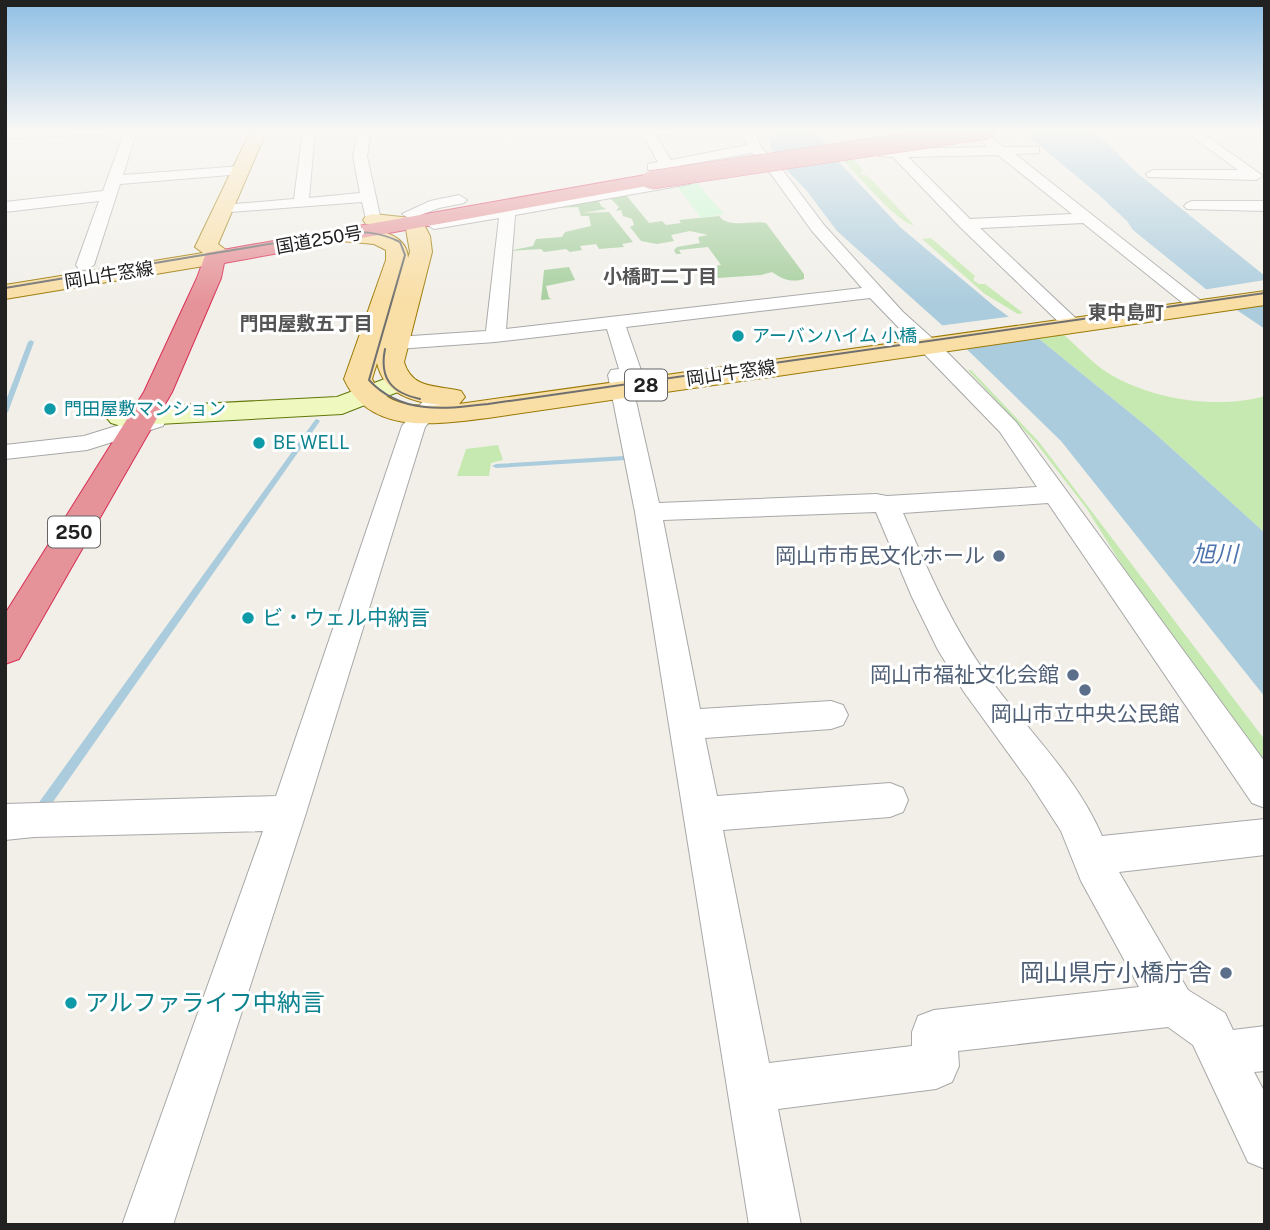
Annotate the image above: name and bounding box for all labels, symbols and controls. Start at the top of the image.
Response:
street label: 国道250号 [274,222,364,257]
street label: 岡山牛窓線 [63,257,155,292]
district label: 小橋町二丁目 [603,265,717,287]
district label: 東中島町 [1088,301,1164,323]
district label: 門田屋敷五丁目 [239,312,373,334]
place label: アーバンハイム 小橋 [752,325,917,346]
marker: アーバンハイム 小橋 [730,328,746,344]
street label: 岡山牛窓線 [685,356,777,389]
road number: 28 [625,370,667,400]
place label: 門田屋敷マンション [64,398,226,419]
marker: 門田屋敷マンション [42,401,58,417]
place label: BE WELL [273,432,350,453]
marker: BE WELL [251,435,267,451]
road number: 250 [48,516,100,548]
water label: 旭川 [1192,540,1241,567]
place label: 岡山市市民文化ホール [775,543,985,568]
marker: 岡山市市民文化ホール [991,548,1007,564]
place label: ビ・ウェル中納言 [262,605,430,630]
marker: ビ・ウェル中納言 [240,610,256,626]
place label: 岡山市福祉文化会館 [870,662,1059,687]
marker: 岡山市福祉文化会館 [1065,667,1081,683]
marker: 岡山市立中央公民館 [1077,682,1093,698]
place label: 岡山市立中央公民館 [991,701,1180,726]
place label: 岡山県庁小橋庁舎 [1020,958,1212,986]
marker: 岡山県庁小橋庁舎 [1218,965,1234,981]
place label: アルファライフ中納言 [85,988,325,1016]
marker: アルファライフ中納言 [63,995,79,1011]

